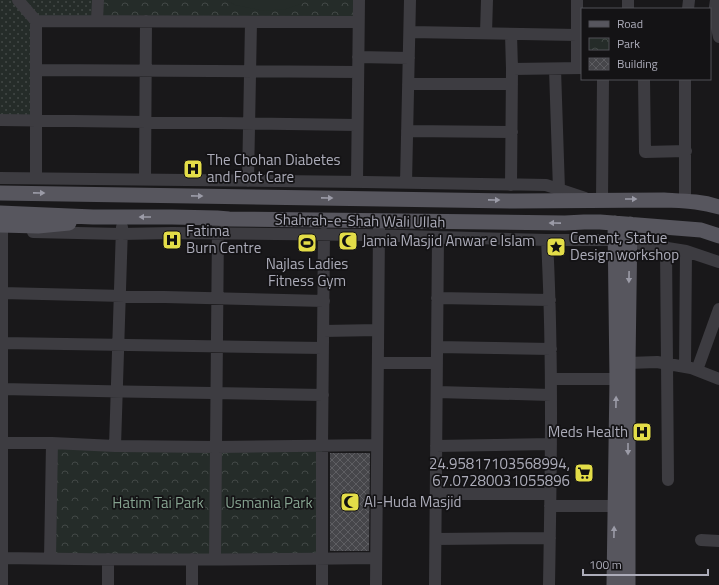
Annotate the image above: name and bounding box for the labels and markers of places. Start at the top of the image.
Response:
place label: The Chohan Diabetes and Foot Care [207,148,341,188]
hospital icon: The Chohan Diabetes and Foot Care [182,158,204,180]
place label: Fatima Burn Centre [186,219,261,259]
place label: Cement, Statue Design workshop [570,226,679,266]
hospital icon: Fatima Burn Centre [161,229,183,251]
place label: Jamia Masjid Anwar e Islam [362,229,535,252]
mosque icon: Jamia Masjid Anwar e Islam [337,230,359,252]
sports icon: Najlas Ladies Fitness Gym [296,232,318,254]
place icon: Cement, Statue Design workshop [545,236,567,258]
place label: Najlas Ladies Fitness Gym [266,252,348,292]
place label: Meds Health [548,420,628,443]
hospital icon: Meds Health [631,421,653,443]
place label: 24.95817103568994, 67.07280031055896 [429,452,570,492]
supermarket icon: 24.95817103568994, 67.07280031055896 [573,462,595,484]
place label: Al-Huda Masjid [364,490,461,513]
mosque icon: Al-Huda Masjid [339,491,361,513]

